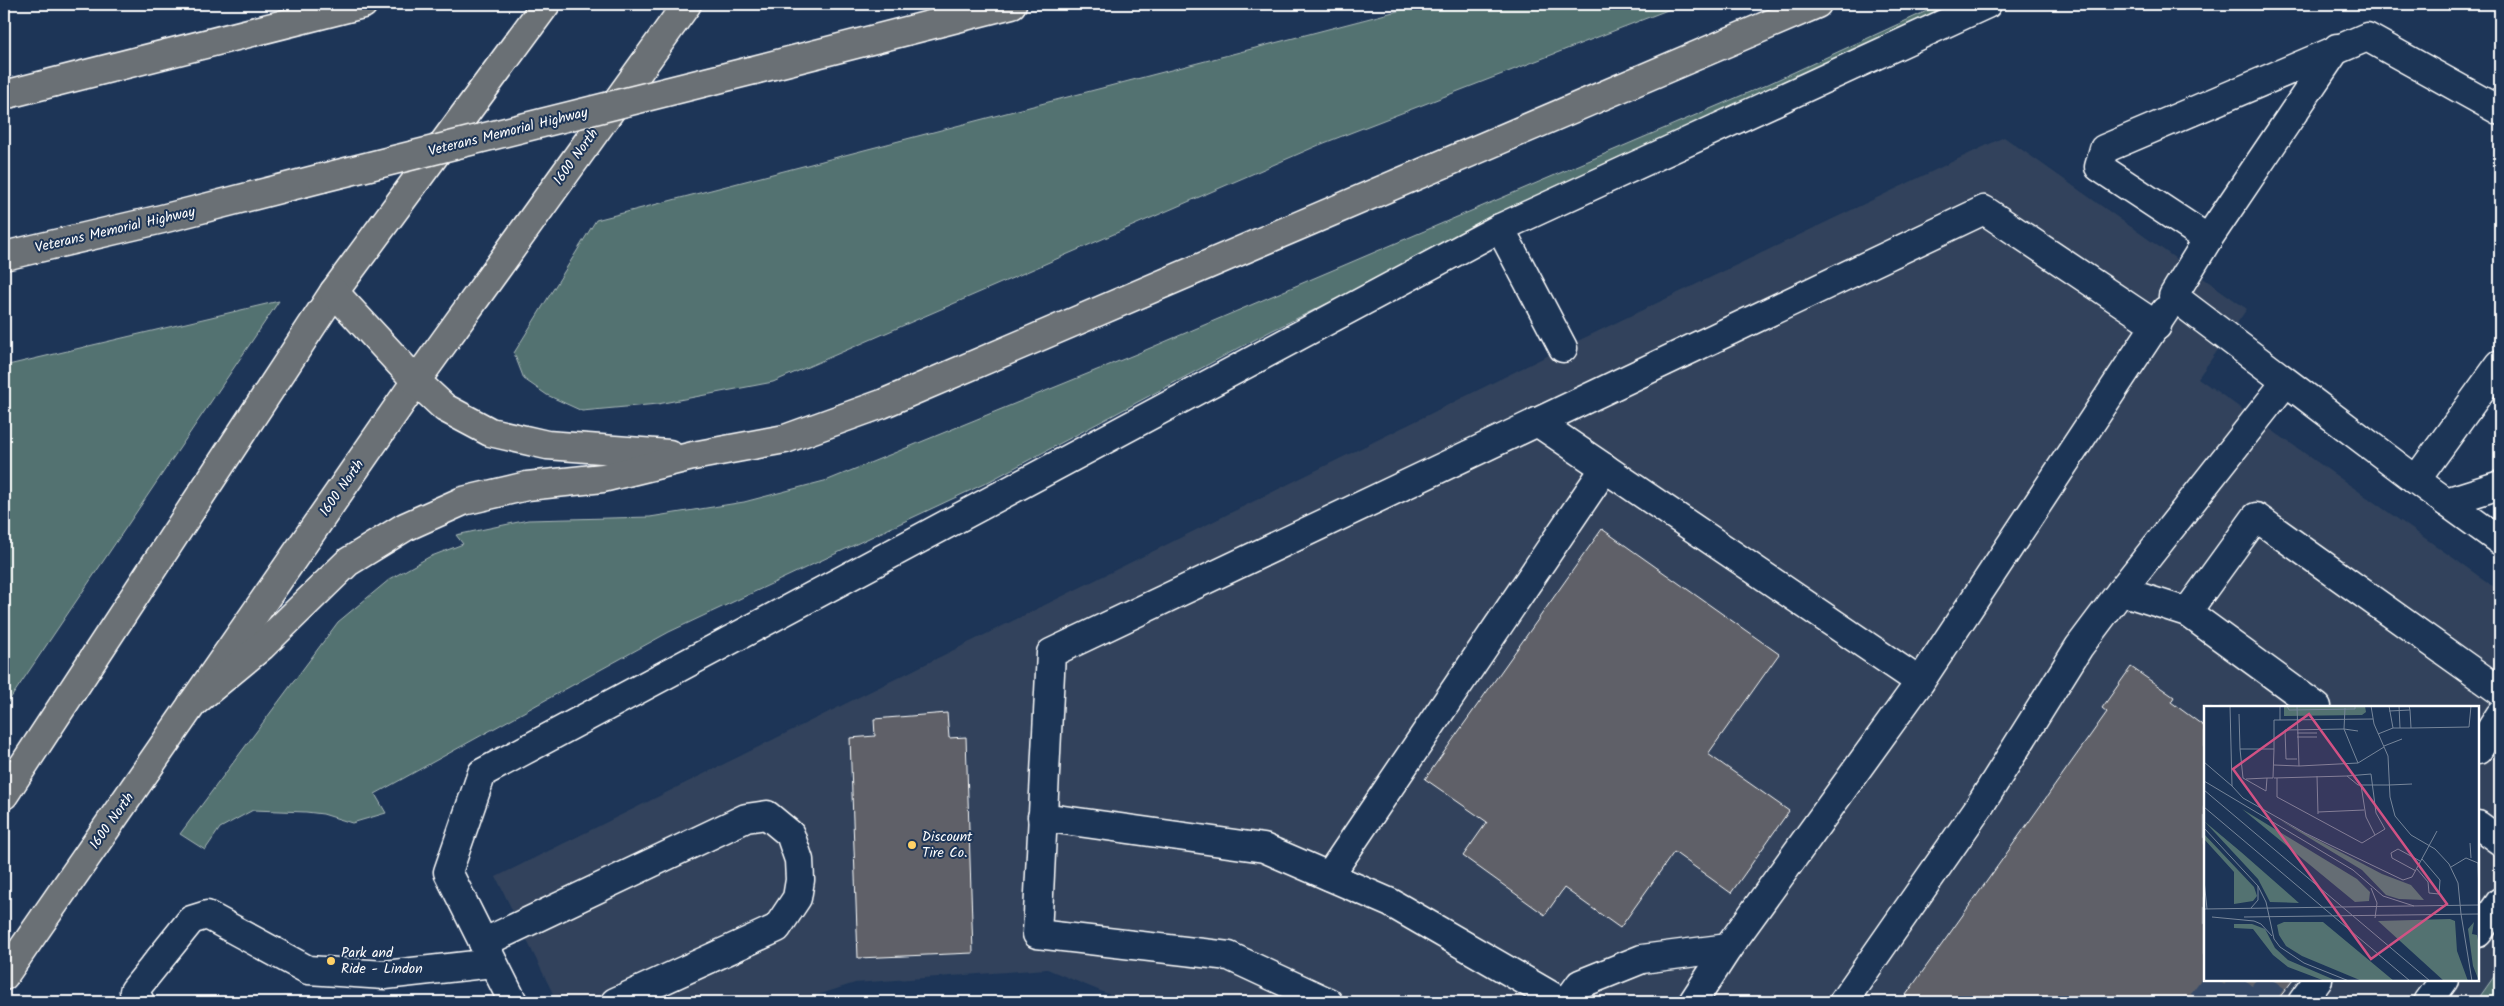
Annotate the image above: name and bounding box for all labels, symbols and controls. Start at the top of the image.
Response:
street label: Veterans Memorial Highway [426,101,590,162]
street label: 1600 North [548,124,604,190]
street label: Veterans Memorial Highway [33,201,198,259]
street label: 1600 North [314,455,370,521]
inset map [2204,706,2479,981]
street label: 1600 North [84,788,140,854]
place label: Discount Tire Co. [922,826,973,864]
marker: Discount Tire Co. [906,839,918,851]
place label: Park and Ride - Lindon [341,942,423,980]
marker: Park and Ride - Lindon [325,955,337,967]

